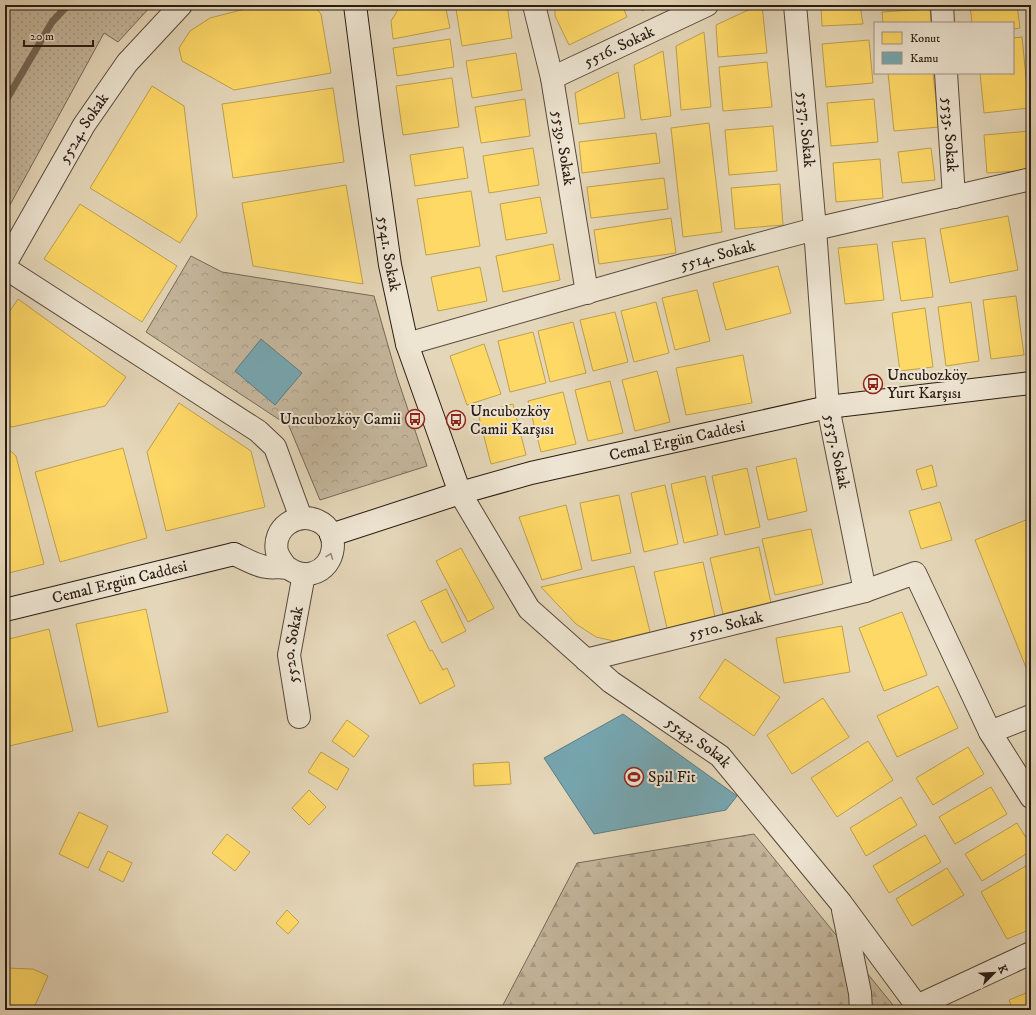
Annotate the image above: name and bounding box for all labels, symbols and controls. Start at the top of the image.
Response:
street label: 5516. Sokak [580,21,658,72]
scale bar [24,22,93,48]
legend [874,22,1014,74]
text: 20 m [30,29,54,44]
text: Konut [910,31,940,46]
text: Kamu [910,51,938,66]
street label: 5524. Sokak [54,89,113,167]
street label: 5537. Sokak [793,91,819,168]
street label: 5535. Sokak [938,97,962,173]
street label: 5539. Sokak [547,109,579,187]
street label: 5541. Sokak [373,215,405,293]
street label: 5514. Sokak [678,235,758,275]
place label: Uncubozköy Yurt Karşısı [887,365,968,403]
bus stop icon: Uncubozköy Yurt Karşısı [862,373,884,395]
place label: Uncubozköy Camii Karşısı [470,401,554,439]
bus stop icon: Uncubozköy Camii [404,408,426,430]
place label: Uncubozköy Camii [280,409,401,429]
bus stop icon: Uncubozköy Camii Karşısı [445,409,467,431]
street label: 5537. Sokak [820,412,854,491]
street label: Cemal Ergün Caddesi [607,416,747,465]
one-way arrow [326,553,334,560]
street label: Cemal Ergün Caddesi [50,556,189,608]
street label: 5520. Sokak [279,605,308,685]
street label: 5510. Sokak [686,607,765,644]
street label: 5543. Sokak [662,712,736,772]
sports icon: Spil Fit [623,766,645,788]
place label: Spil Fit [648,767,696,787]
north arrow [974,953,1014,993]
text: K [994,963,1010,976]

